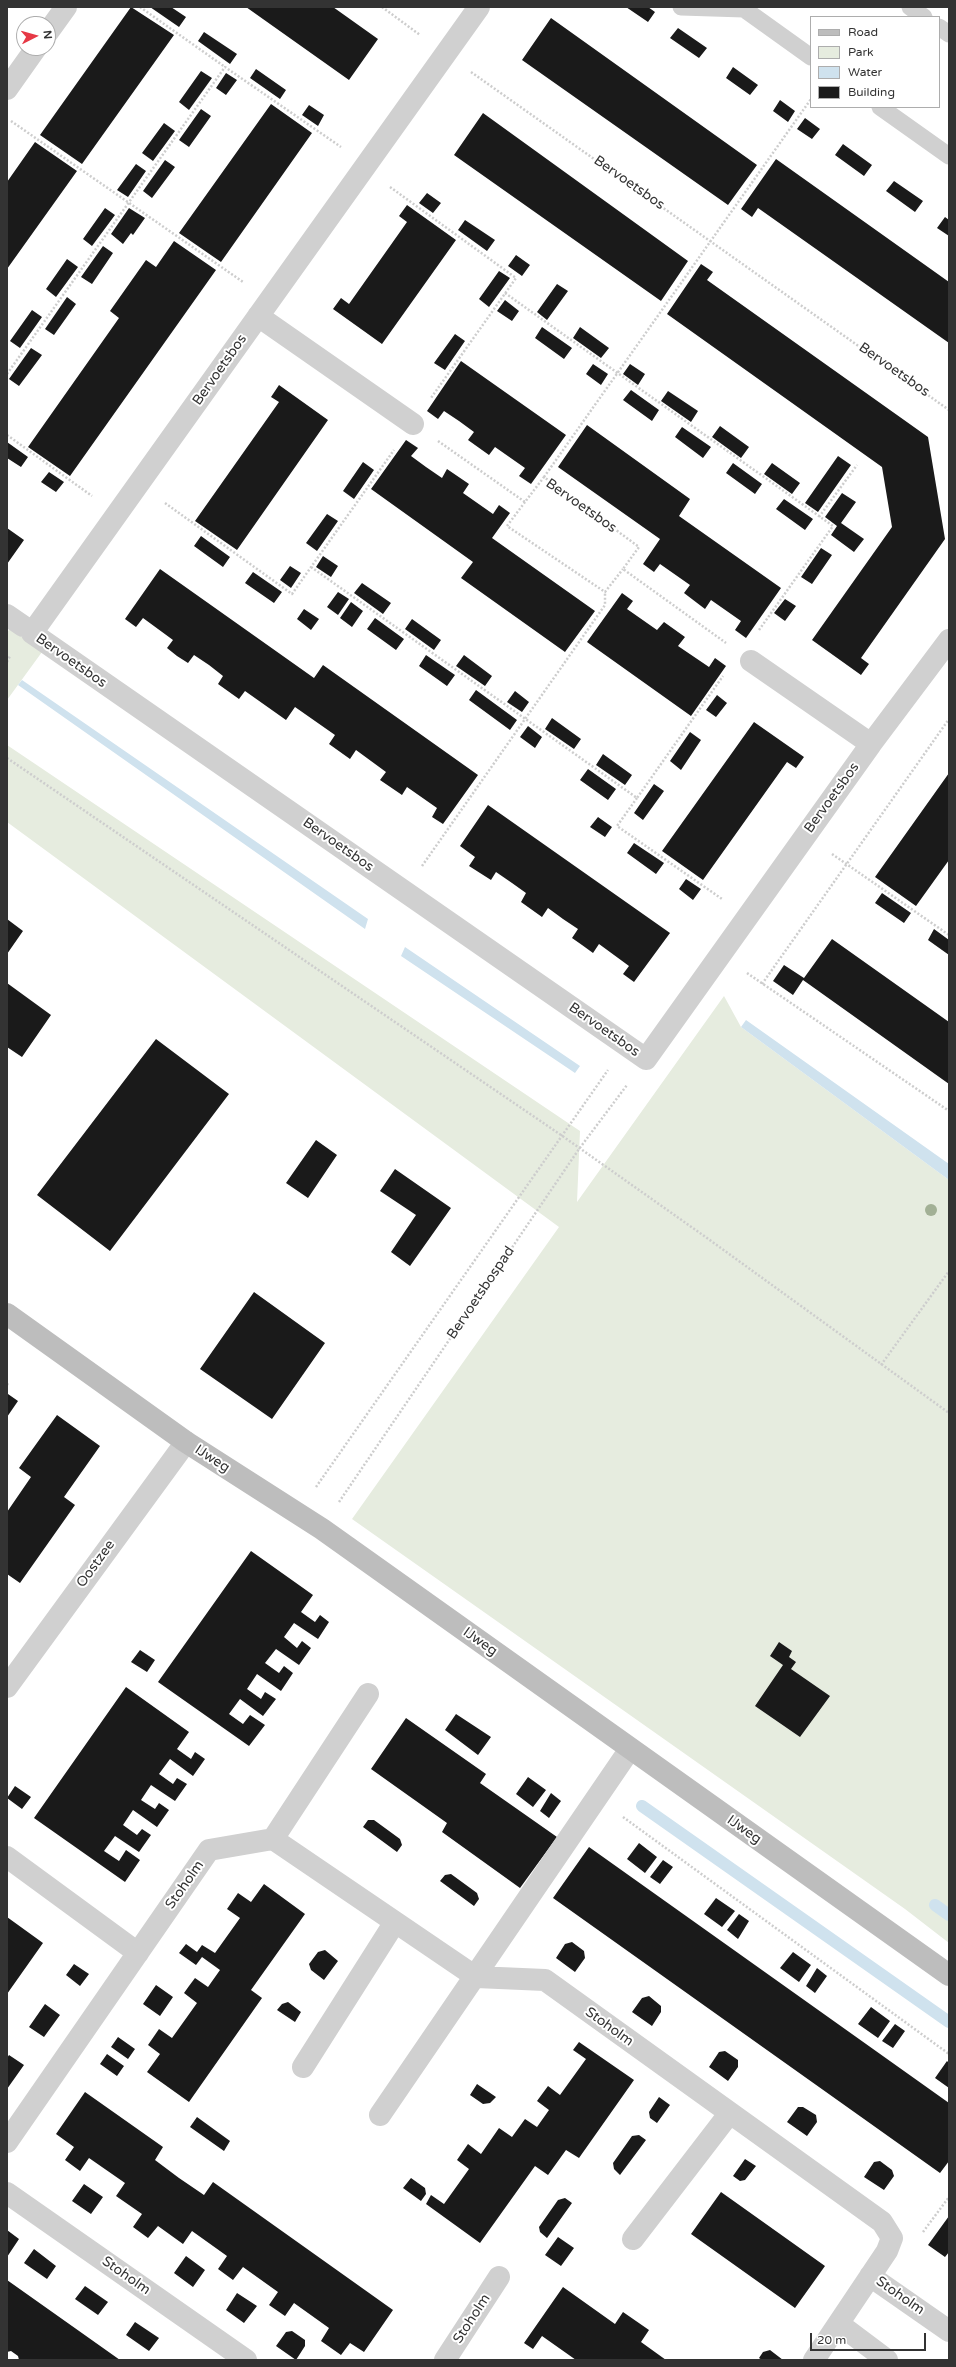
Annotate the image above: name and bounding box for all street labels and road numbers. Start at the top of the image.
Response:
street label: Bervoetsbos [590,152,668,214]
street label: Bervoetsbos [189,331,251,409]
street label: Bervoetsbos [855,339,933,401]
street label: Bervoetsbos [542,475,620,537]
street label: Bervoetsbos [32,630,110,692]
street label: Bervoetsbos [801,760,863,836]
street label: Bervoetsbos [299,814,377,876]
street label: Bervoetsbos [565,999,643,1061]
street label: Bervoetsbospad [444,1243,518,1343]
street label: IJweg [191,1442,233,1476]
street label: Oostzee [73,1537,119,1591]
street label: IJweg [460,1624,500,1660]
street label: IJweg [724,1812,764,1848]
street label: Stoholm [162,1857,208,1913]
street label: Stoholm [582,2004,636,2050]
street label: Stoholm [98,2253,154,2299]
street label: Stoholm [872,2273,928,2319]
street label: Stoholm [450,2291,494,2347]

